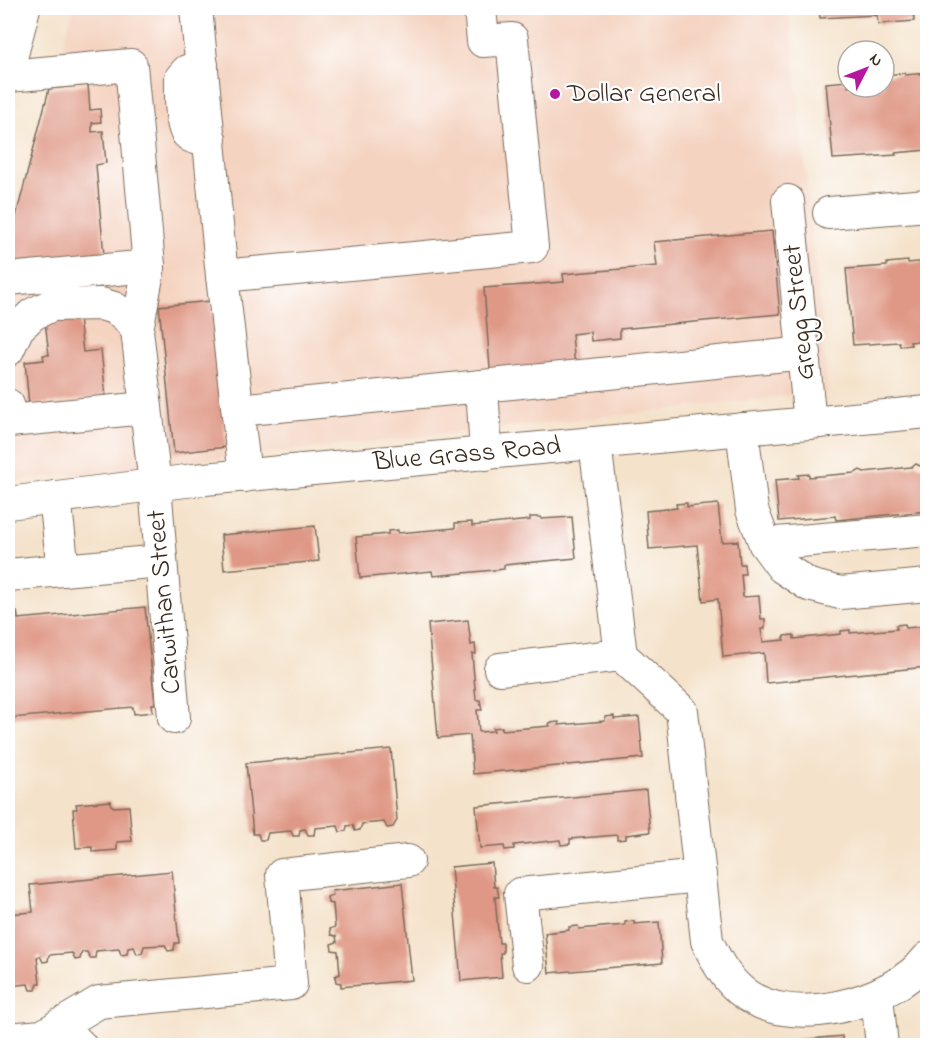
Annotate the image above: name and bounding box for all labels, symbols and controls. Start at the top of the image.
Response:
north arrow [836,39,896,99]
text: N [863,48,888,72]
place label: Dollar General [566,75,721,114]
marker: Dollar General [548,87,562,101]
street label: Gregg Street [773,242,827,382]
street label: Blue Grass Road [371,427,562,483]
street label: Carwithan Street [138,508,192,696]

